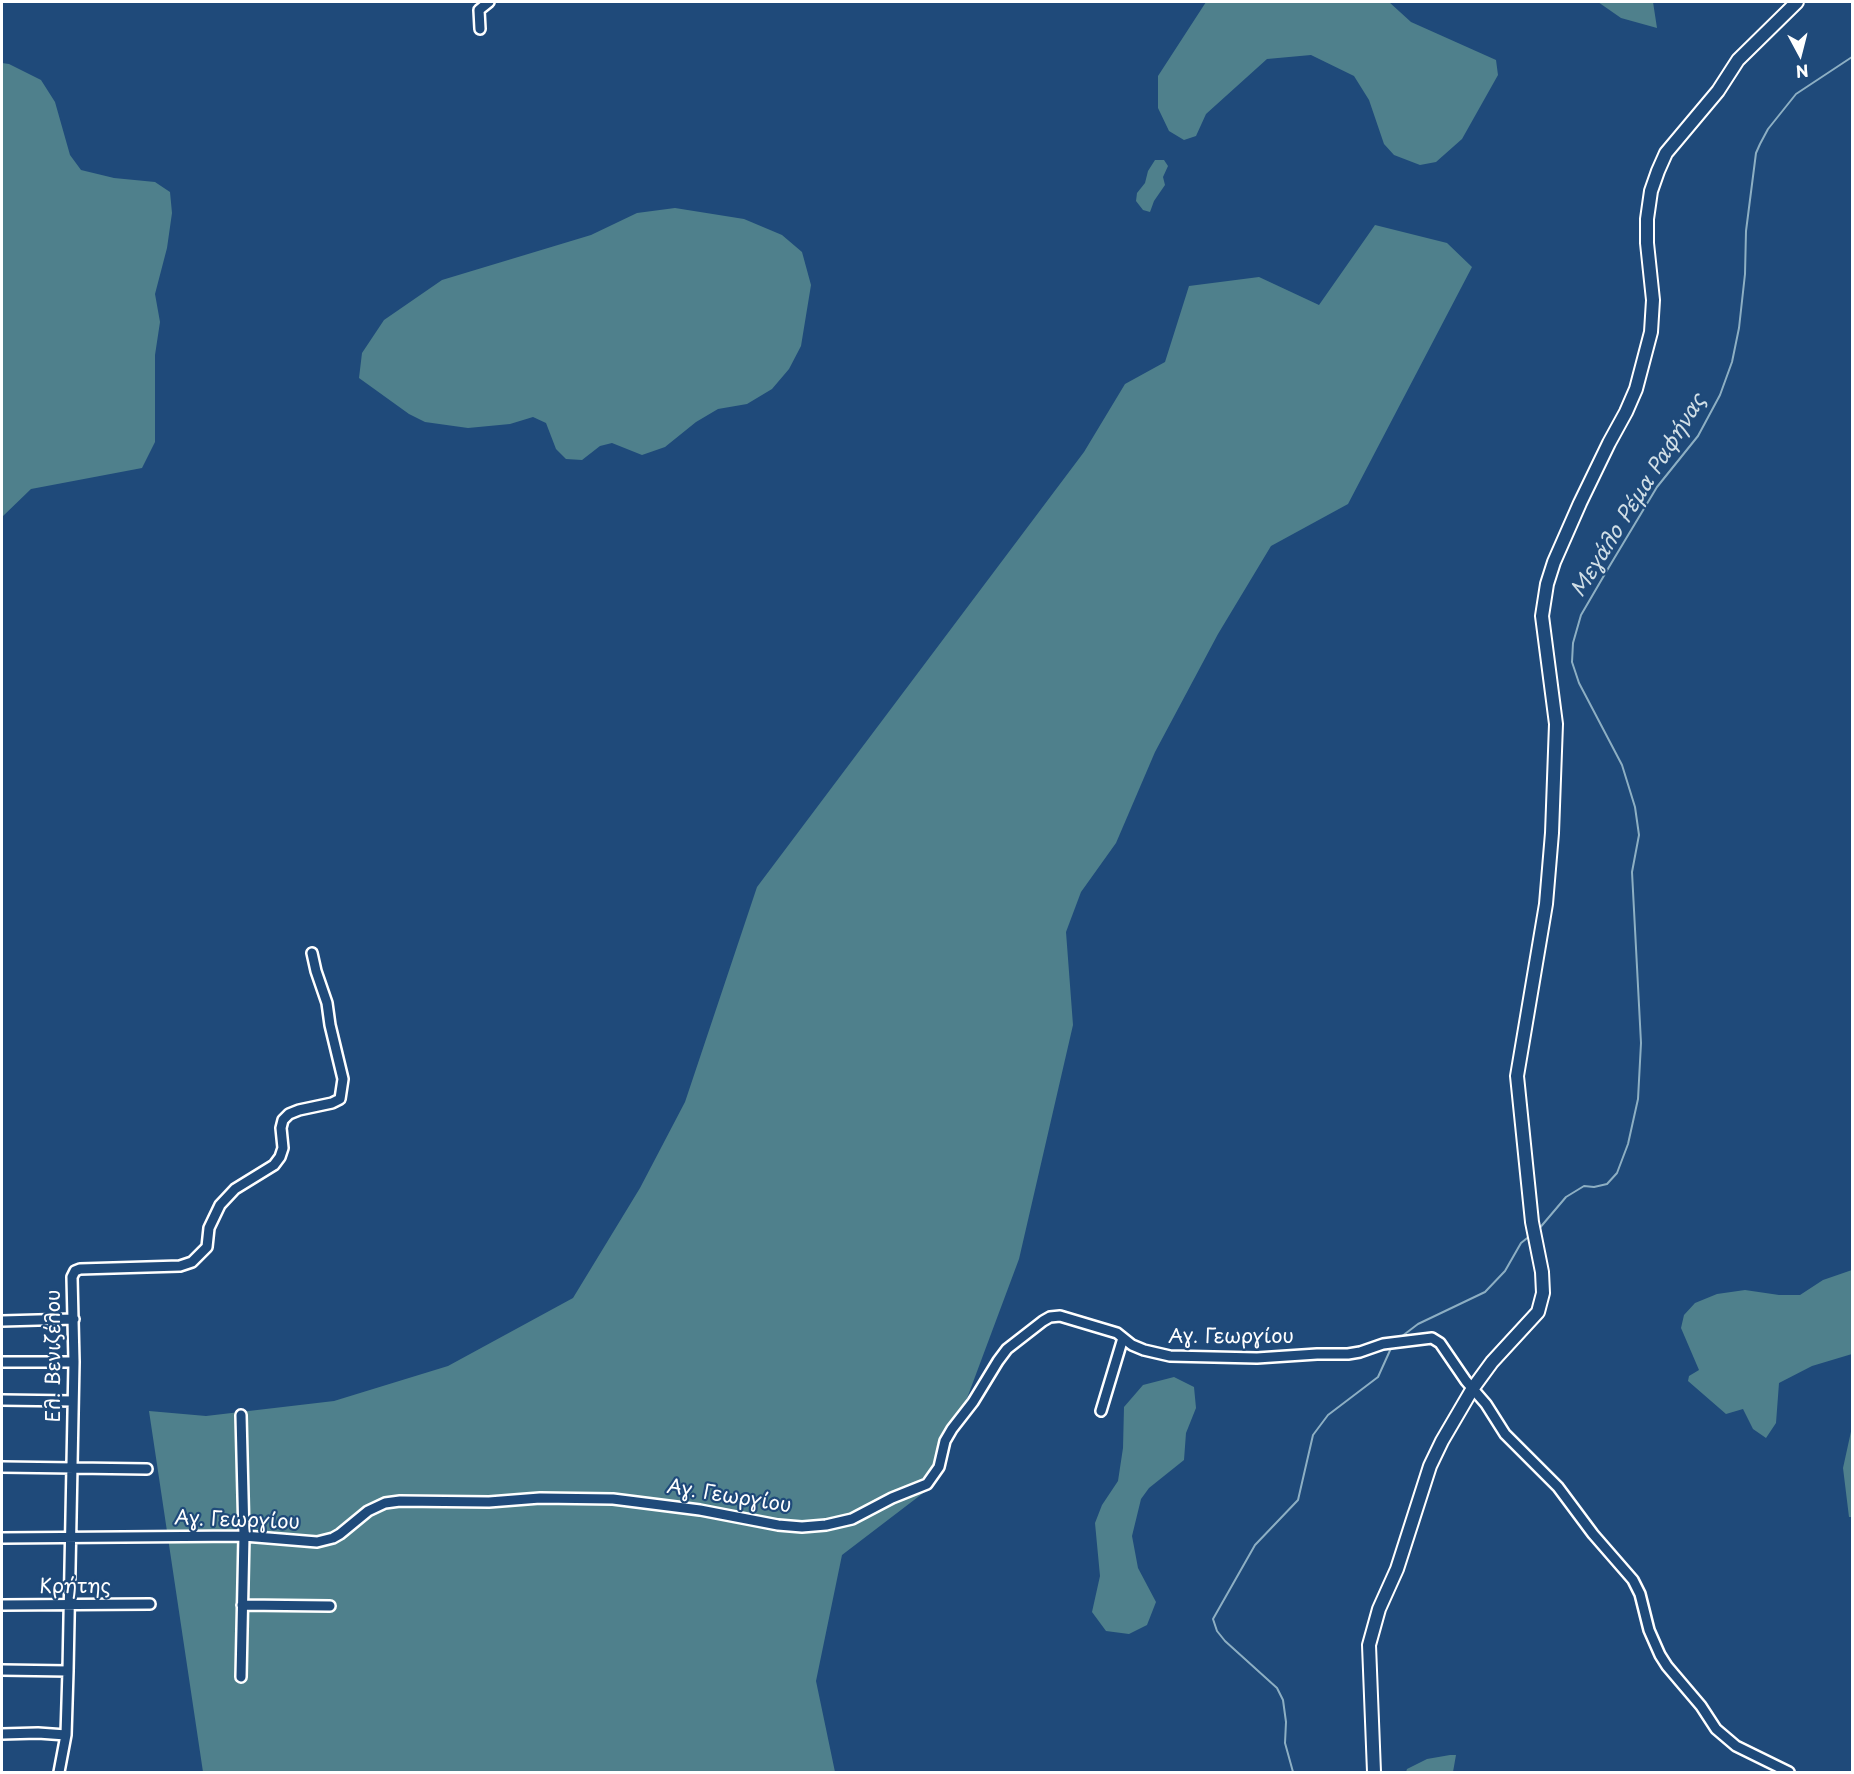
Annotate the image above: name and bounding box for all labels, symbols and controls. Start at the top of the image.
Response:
north arrow [1770,24,1830,84]
text: N [1794,59,1810,85]
water label: Μεγάλο Ρέμα Ραφήνας [1566,390,1712,602]
street label: Ελ. Βενιζέλου [42,1290,66,1422]
street label: Αγ. Γεωργίου [1168,1325,1294,1349]
street label: Αγ. Γεωργίου [665,1475,793,1519]
street label: Αγ. Γεωργίου [174,1507,300,1535]
street label: Κρήτης [39,1575,111,1599]

